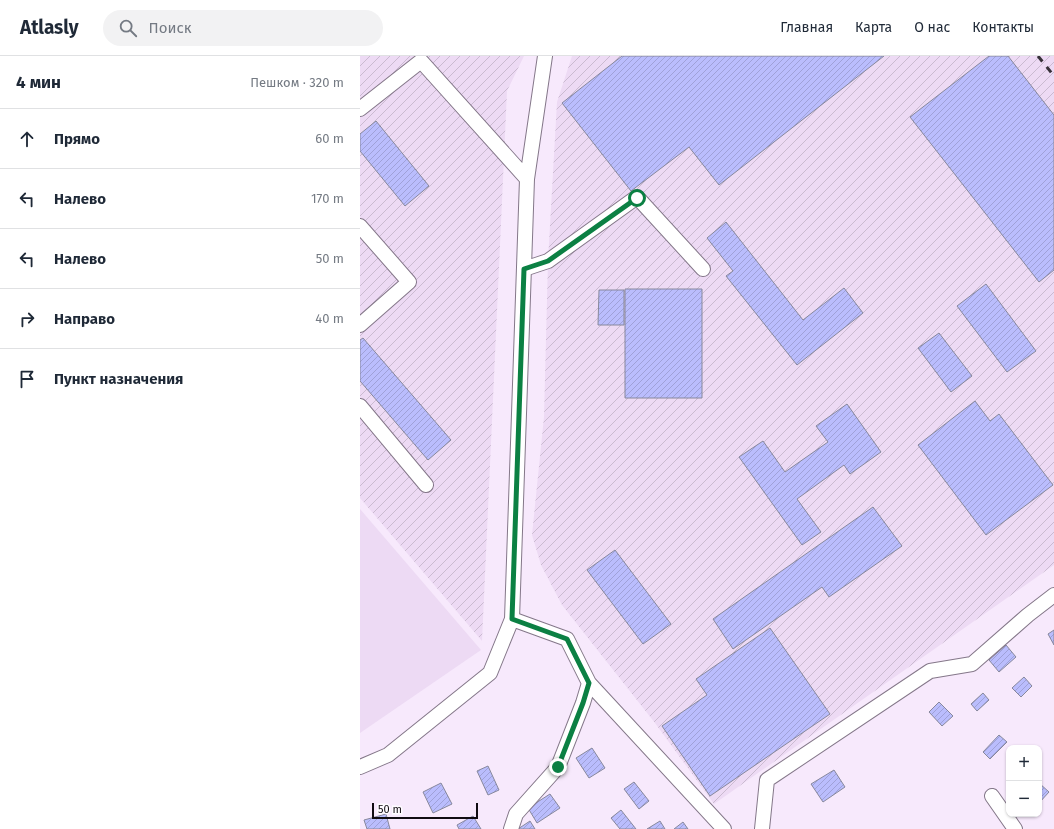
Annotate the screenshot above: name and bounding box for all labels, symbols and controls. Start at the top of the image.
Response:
search box [103,10,383,46]
text: Atlasly [20,16,79,39]
icon: search [117,17,139,39]
text: Поиск [149,19,191,37]
text: Главная [780,19,833,36]
text: Карта [855,19,892,36]
text: О нас [914,19,950,36]
text: Контакты [972,19,1034,36]
text: 4 мин [16,72,61,93]
text: Пешком · 320 m [250,75,344,90]
icon: ahead [16,128,38,150]
text: Прямо [54,130,100,148]
text: 60 m [315,131,344,146]
icon: left [16,188,38,210]
route start [628,189,646,207]
text: Налево [54,190,106,208]
text: 170 m [311,191,344,206]
icon: left [16,248,38,270]
text: Налево [54,250,106,268]
text: 50 m [316,251,344,266]
icon: right [16,308,38,330]
text: Направо [54,310,115,328]
text: 40 m [315,311,344,326]
icon: arrive [16,368,38,390]
text: Пункт назначения [54,370,183,388]
map controls [1006,745,1042,817]
button: + [1006,745,1042,781]
route end [549,758,567,776]
button: − [1006,781,1042,817]
scale bar [372,801,478,820]
text: 50 m [378,803,402,816]

